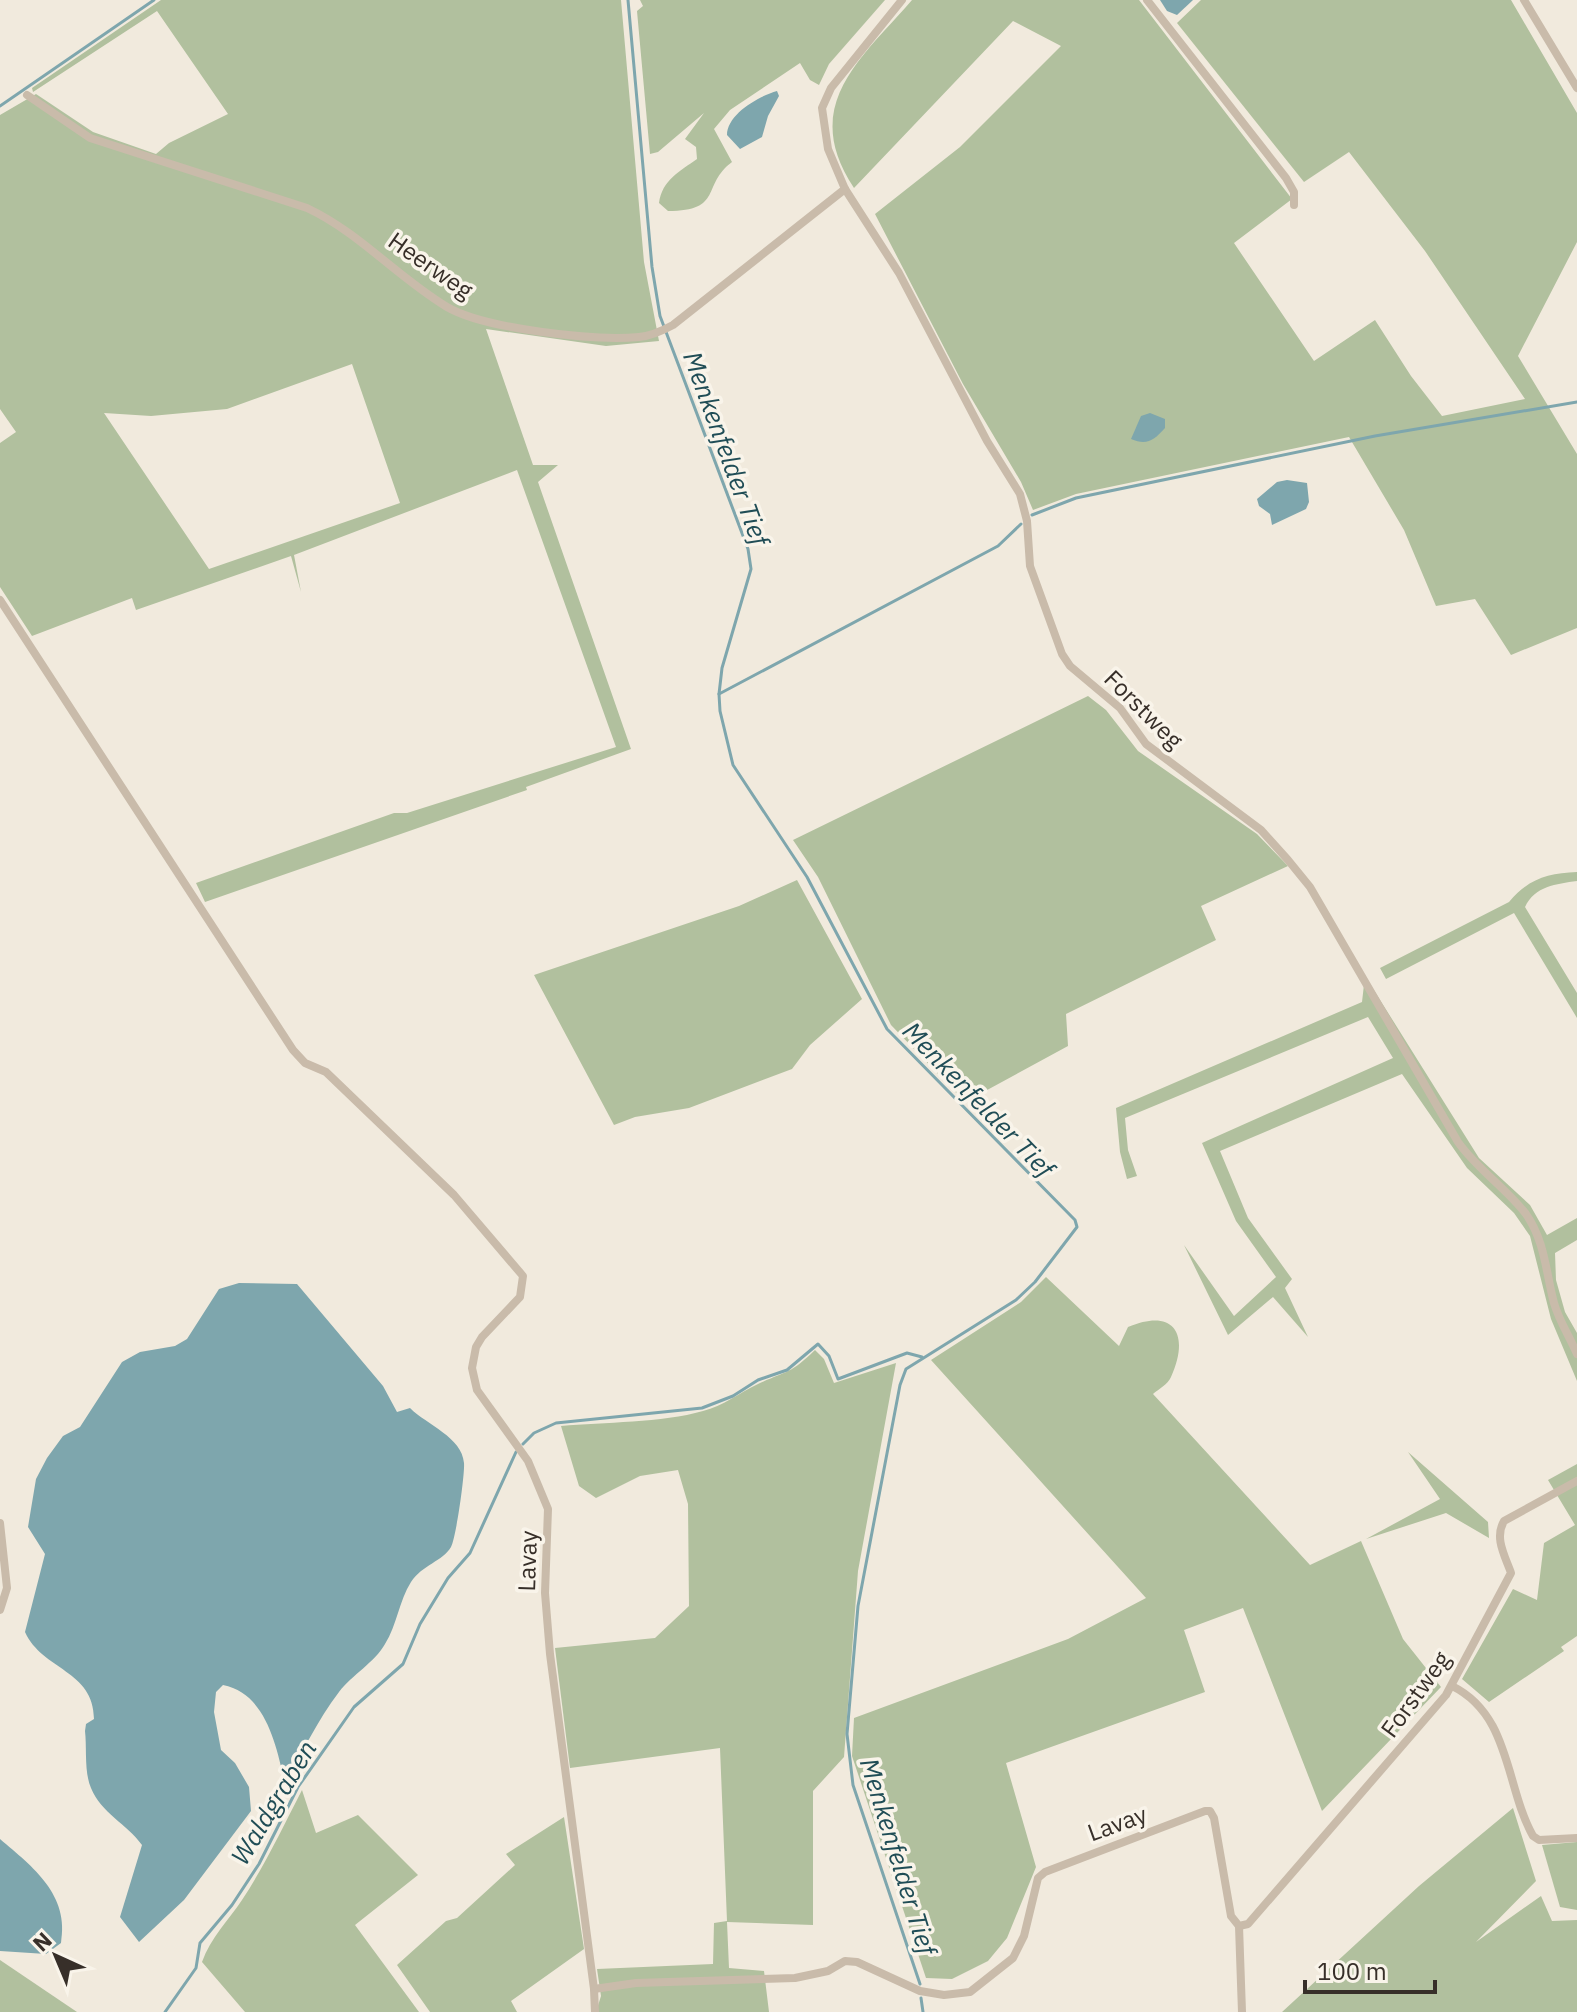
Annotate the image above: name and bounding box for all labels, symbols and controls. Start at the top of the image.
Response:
street label: Heerweg [382,224,480,306]
water label: Menkenfelder Tief [676,346,779,552]
street label: Forstweg [1098,663,1191,756]
water label: Menkenfelder Tief [896,1014,1064,1186]
street label: Lavay [510,1530,544,1592]
street label: Forstweg [1373,1644,1457,1744]
water label: Waldgraben [222,1733,324,1871]
water label: Menkenfelder Tief [853,1753,946,1961]
street label: Lavay [1083,1798,1151,1848]
north arrow [16,1916,96,1996]
text: N [26,1925,58,1957]
scale bar [1305,1944,1435,1994]
text: 100 m [1317,1955,1387,1987]

